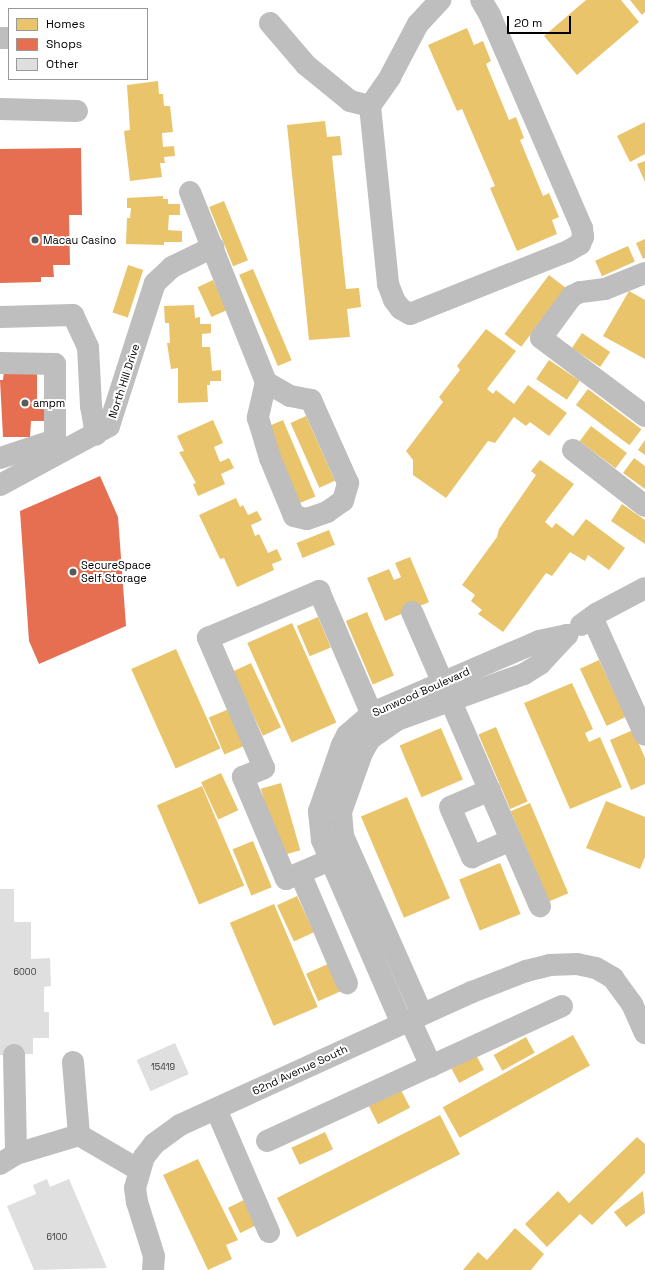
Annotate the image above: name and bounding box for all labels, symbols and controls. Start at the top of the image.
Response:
legend [8,8,148,80]
scale bar [509,8,573,34]
text: 20 m [514,15,542,31]
text: Homes [46,16,85,32]
text: Shops [46,36,82,52]
text: Other [46,56,79,72]
place label: Macau Casino [43,233,116,247]
marker: Macau Casino [30,235,40,245]
street label: North Hill Drive [106,342,142,420]
place label: ampm [33,396,65,410]
marker: ampm [20,398,30,408]
place label: SecureSpace Self Storage [81,559,151,585]
marker: SecureSpace Self Storage [68,567,78,577]
street label: Sunwood Boulevard [370,665,472,719]
house number: 6000 [14,967,36,977]
street label: 62nd Avenue South [250,1042,350,1098]
house number: 15419 [151,1062,175,1072]
house number: 6100 [47,1232,67,1242]

